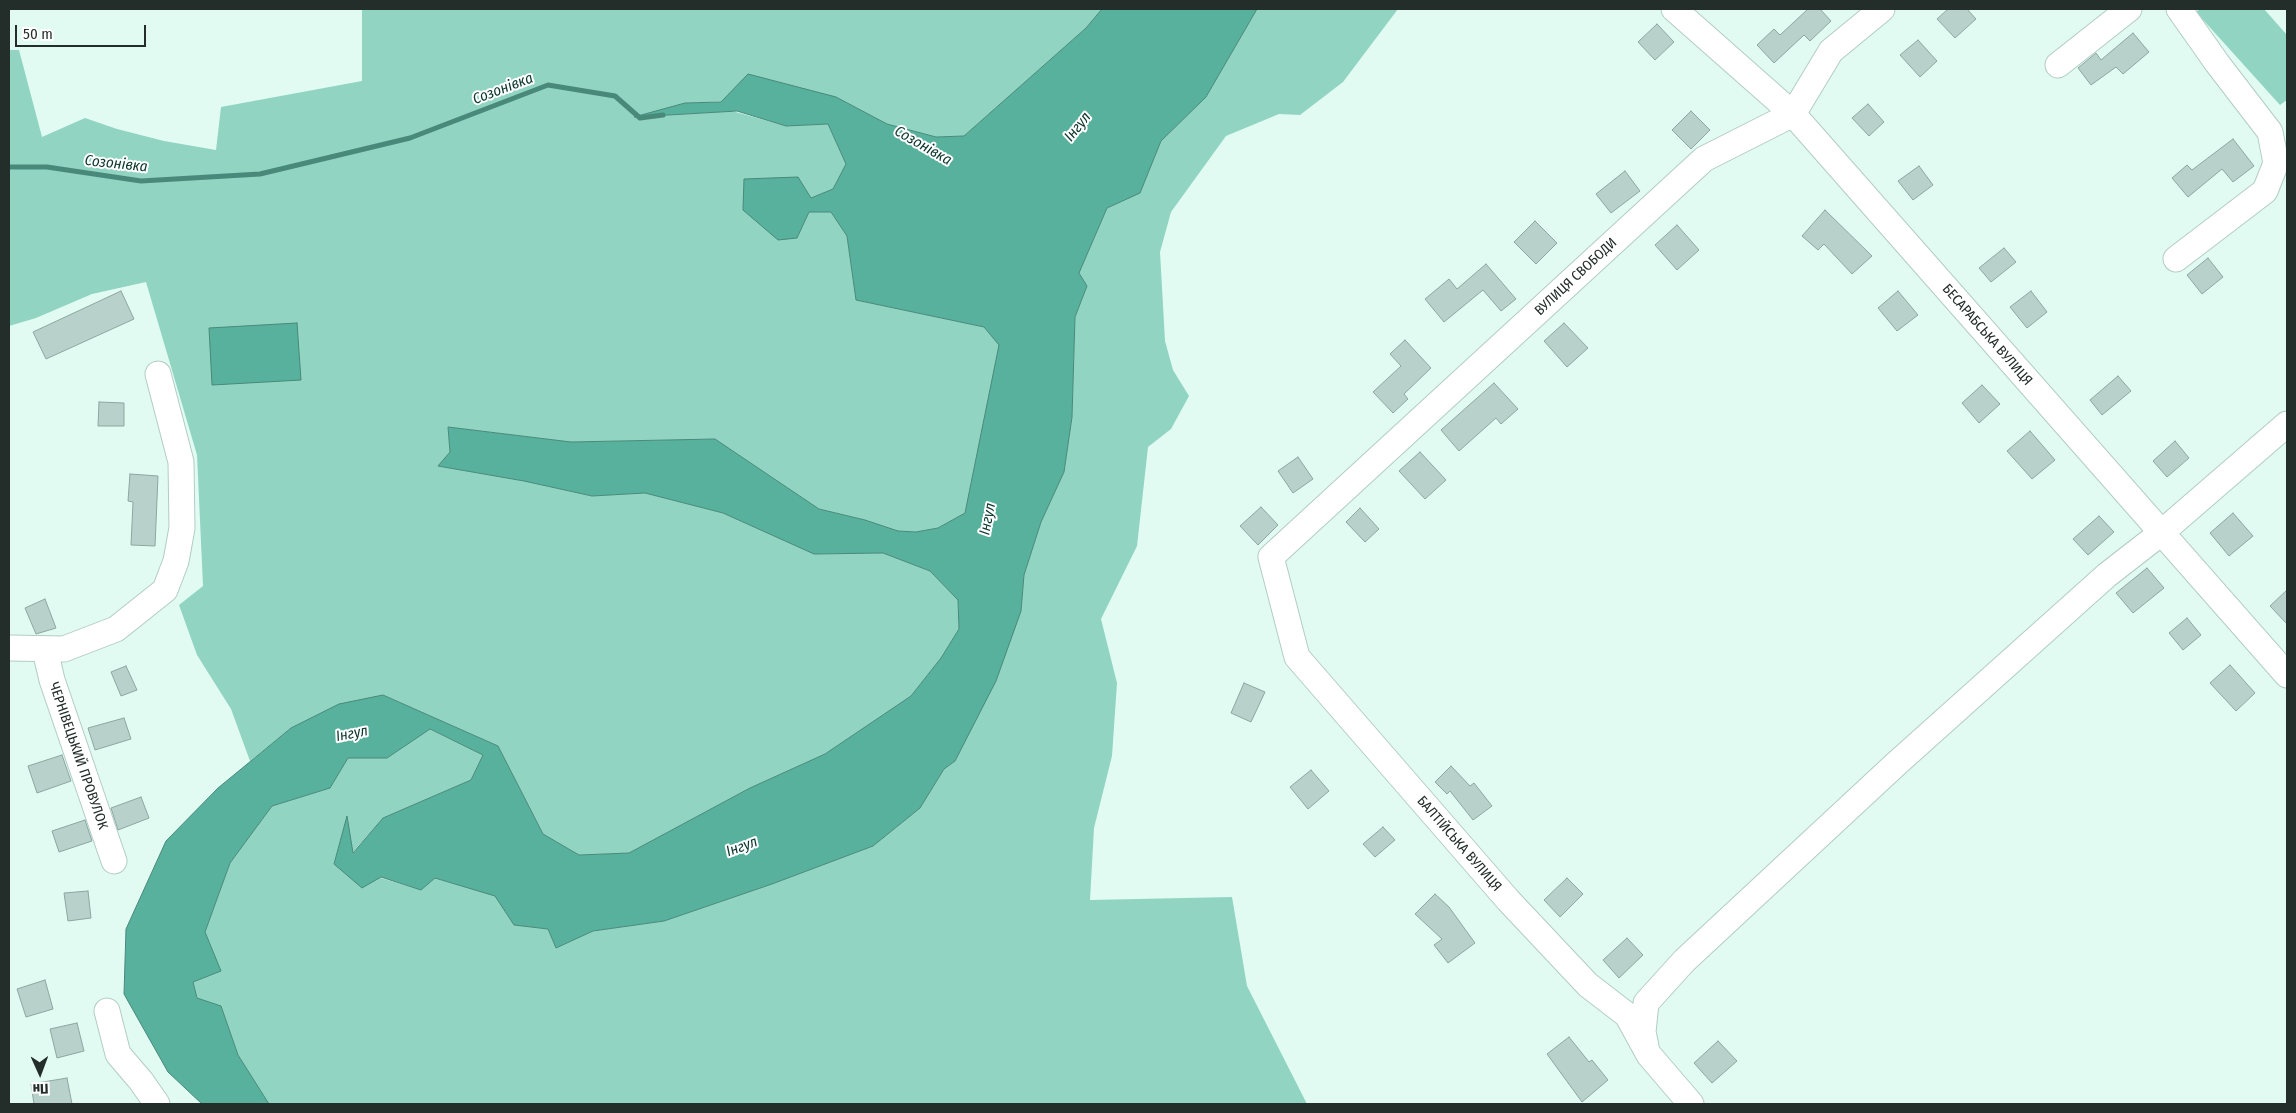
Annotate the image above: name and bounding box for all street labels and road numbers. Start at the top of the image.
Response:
street label: ВУЛИЦЯ СВОБОДИ [1532,235,1620,319]
street label: БЕСАРАБСЬКА ВУЛИЦЯ [1938,281,2036,389]
street label: ЧЕРНІВЕЦЬКИЙ ПРОВУЛОК [45,680,111,832]
street label: БАЛТІЙСЬКА ВУЛИЦЯ [1413,793,1505,895]

